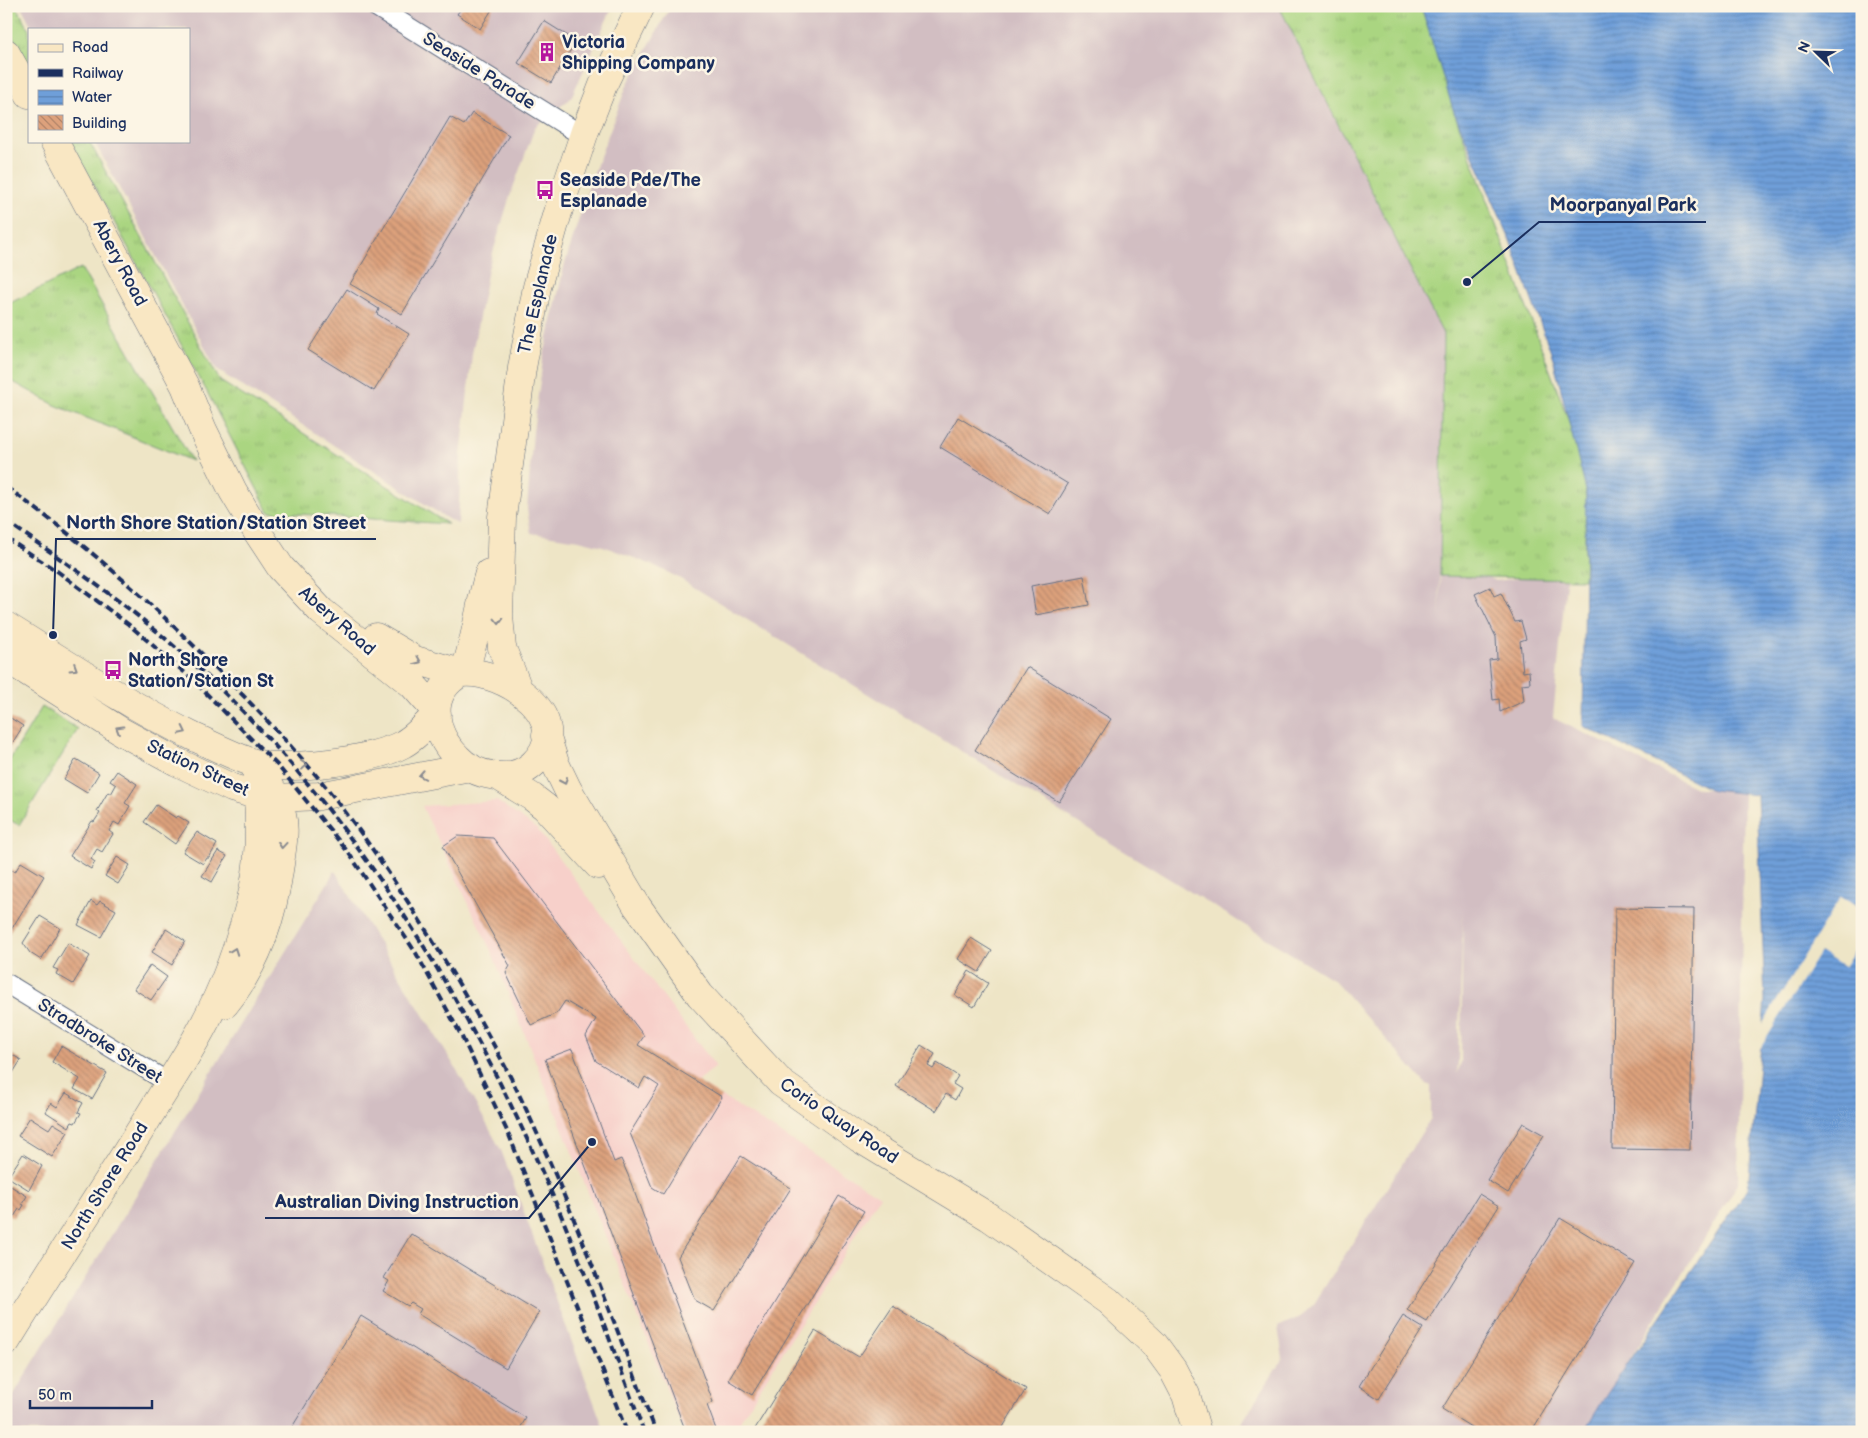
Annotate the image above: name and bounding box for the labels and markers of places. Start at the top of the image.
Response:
place label: Victoria Shipping Company [562,32,715,74]
building icon: Victoria Shipping Company [536,41,558,63]
place label: Seaside Pde/The Esplanade [560,170,701,212]
bus stop icon: Seaside Pde/The Esplanade [534,179,556,201]
callout: Moorpanyal Park [1539,188,1706,222]
callout: North Shore Station/Station Street [56,505,376,539]
place label: North Shore Station/Station St [128,650,274,692]
bus stop icon: North Shore Station/Station St [102,659,124,681]
callout: Australian Diving Instruction [265,1184,529,1218]

